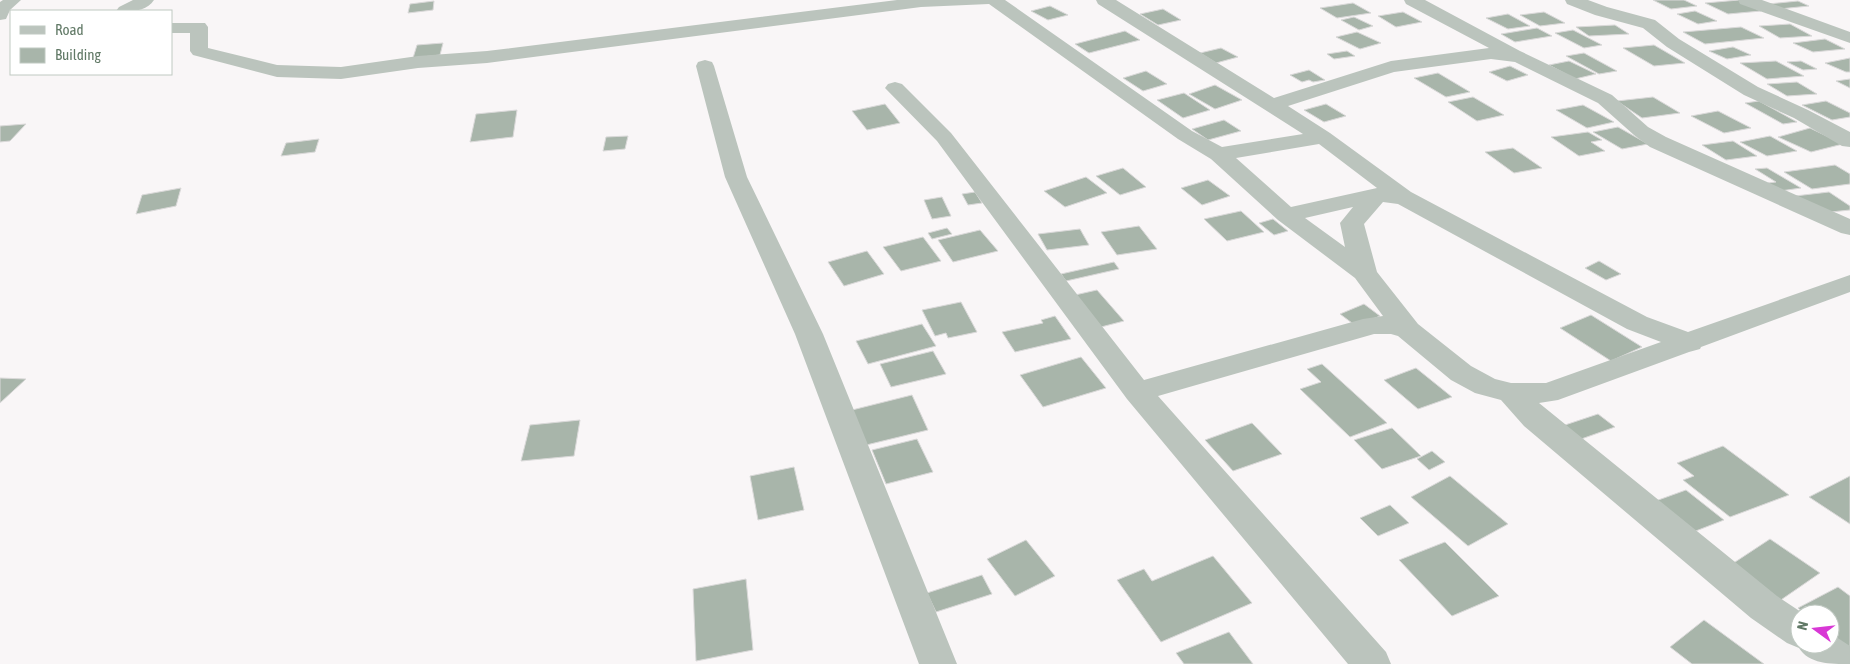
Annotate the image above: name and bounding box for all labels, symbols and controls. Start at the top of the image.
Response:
legend [10,10,172,75]
text: Road [55,21,84,38]
text: Building [55,46,101,63]
north arrow [1790,604,1840,654]
text: N [1794,620,1811,632]

